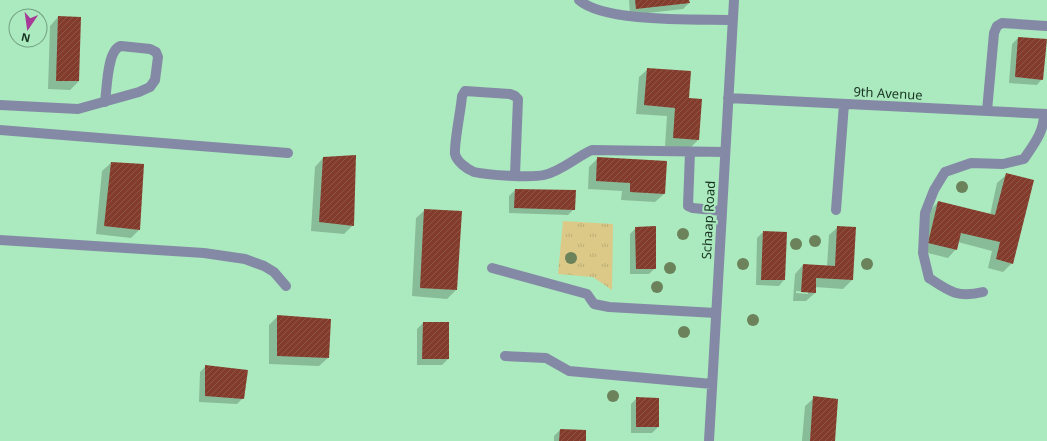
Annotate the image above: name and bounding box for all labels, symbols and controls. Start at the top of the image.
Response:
north arrow [8,8,48,48]
text: N [20,30,32,47]
street label: 9th Avenue [853,82,923,104]
street label: Schaap Road [697,180,719,260]

